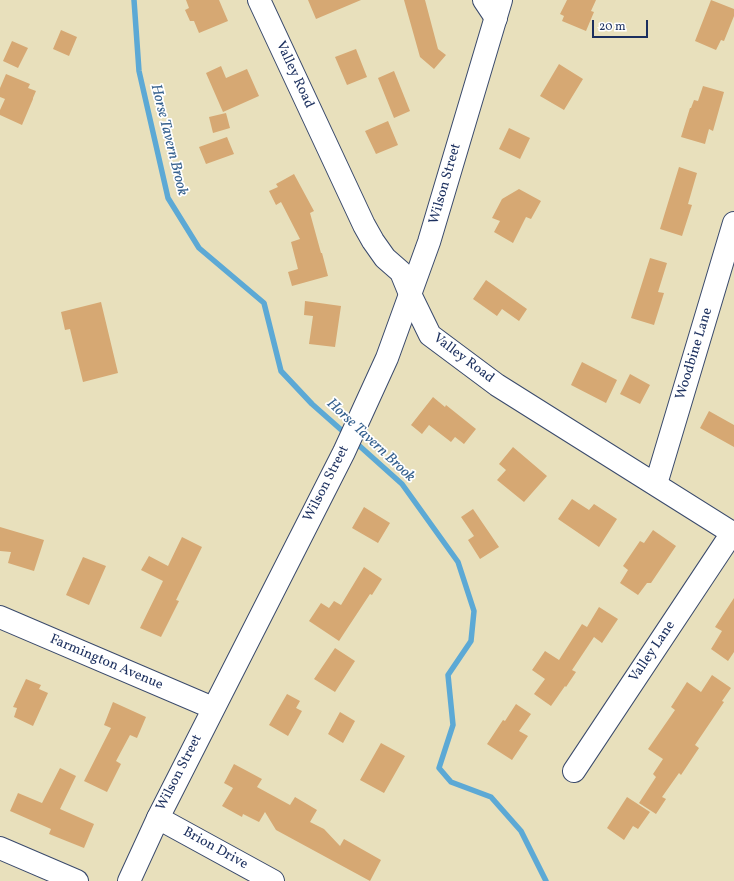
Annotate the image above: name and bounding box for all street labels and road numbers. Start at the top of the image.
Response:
street label: Valley Road [271,39,317,111]
street label: Wilson Street [426,142,466,226]
street label: Woodbine Lane [673,306,717,402]
street label: Valley Road [429,331,497,387]
street label: Wilson Street [301,443,353,525]
street label: Valley Lane [626,618,680,686]
street label: Farmington Avenue [47,632,165,694]
street label: Wilson Street [154,732,206,814]
street label: Brion Drive [180,824,250,874]

